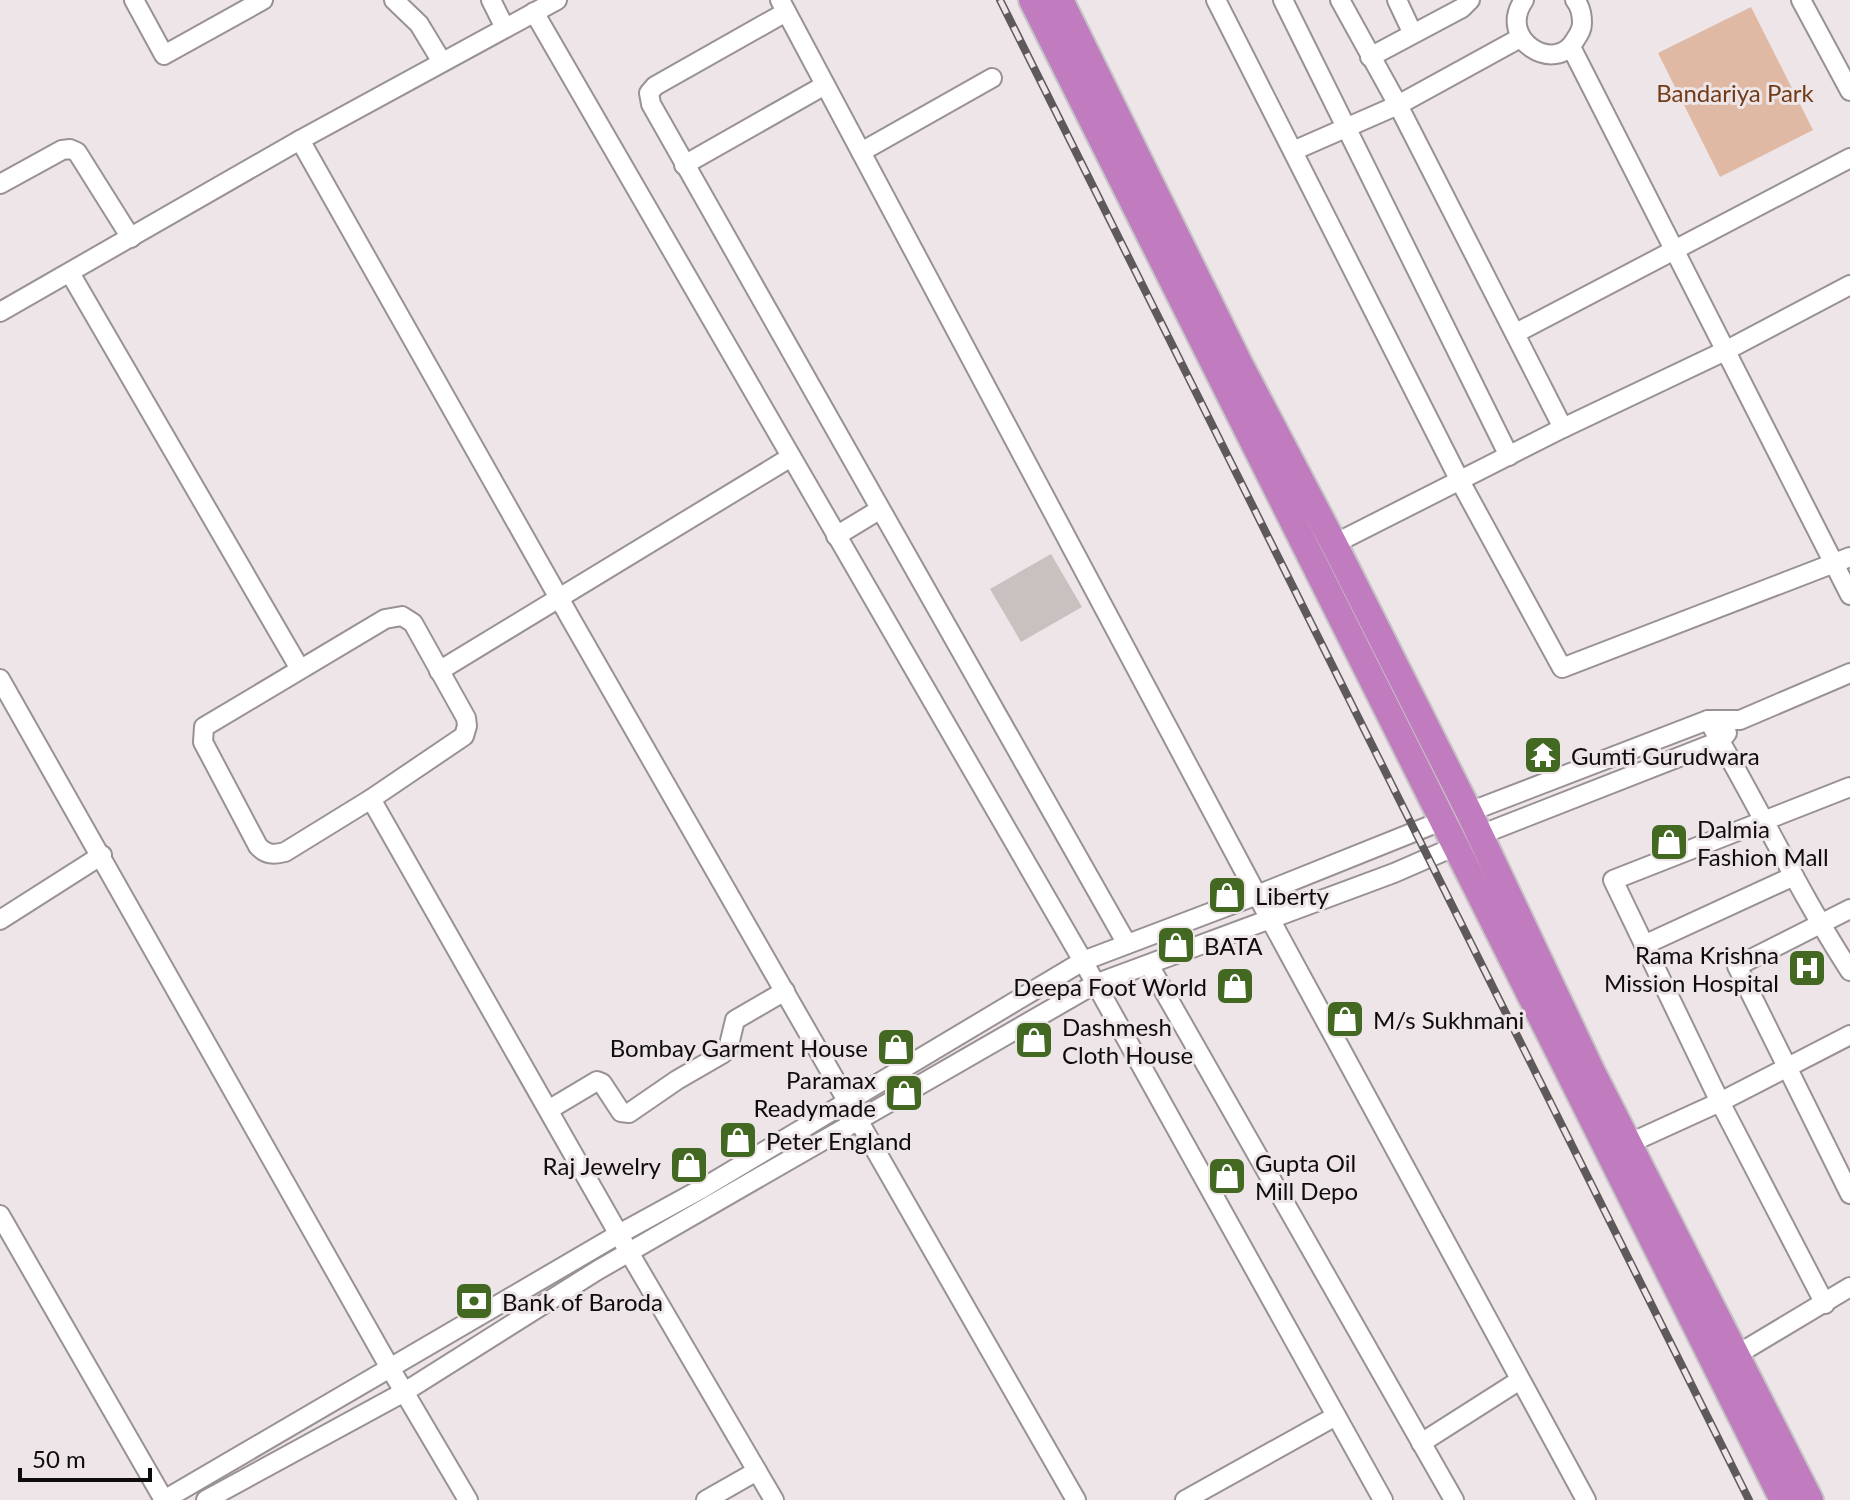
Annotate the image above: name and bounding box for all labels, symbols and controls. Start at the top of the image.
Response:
park label: Bandariya Park [1656,78,1815,107]
temple icon: Gumti Gurudwara [1522,734,1564,776]
place label: Gumti Gurudwara [1571,741,1760,770]
place label: Dalmia Fashion Mall [1697,814,1829,871]
shop icon: Dalmia Fashion Mall [1648,821,1690,863]
shop icon: Liberty [1206,874,1248,916]
place label: Liberty [1255,881,1330,910]
shop icon: BATA [1155,924,1197,966]
place label: BATA [1204,931,1263,960]
place label: Rama Krishna Mission Hospital [1604,940,1779,997]
hospital icon: Rama Krishna Mission Hospital [1786,947,1828,989]
shop icon: Deepa Foot World [1214,965,1256,1007]
place label: Deepa Foot World [1013,972,1207,1001]
shop icon: M/s Sukhmani [1324,998,1366,1040]
place label: M/s Sukhmani [1373,1005,1524,1034]
place label: Dashmesh Cloth House [1062,1012,1193,1069]
shop icon: Dashmesh Cloth House [1013,1019,1055,1061]
shop icon: Bombay Garment House [875,1026,917,1068]
place label: Bombay Garment House [610,1033,868,1062]
place label: Paramax Readymade [754,1065,876,1122]
shop icon: Paramax Readymade [883,1072,925,1114]
shop icon: Peter England [717,1119,759,1161]
place label: Peter England [766,1126,912,1155]
shop icon: Raj Jewelry [668,1144,710,1186]
place label: Gupta Oil Mill Depo [1255,1148,1358,1205]
place label: Raj Jewelry [543,1151,662,1180]
shop icon: Gupta Oil Mill Depo [1206,1155,1248,1197]
bank icon: Bank of Baroda [453,1280,495,1322]
place label: Bank of Baroda [502,1287,663,1316]
scale bar [20,1432,150,1482]
text: 50 m [32,1444,86,1473]

